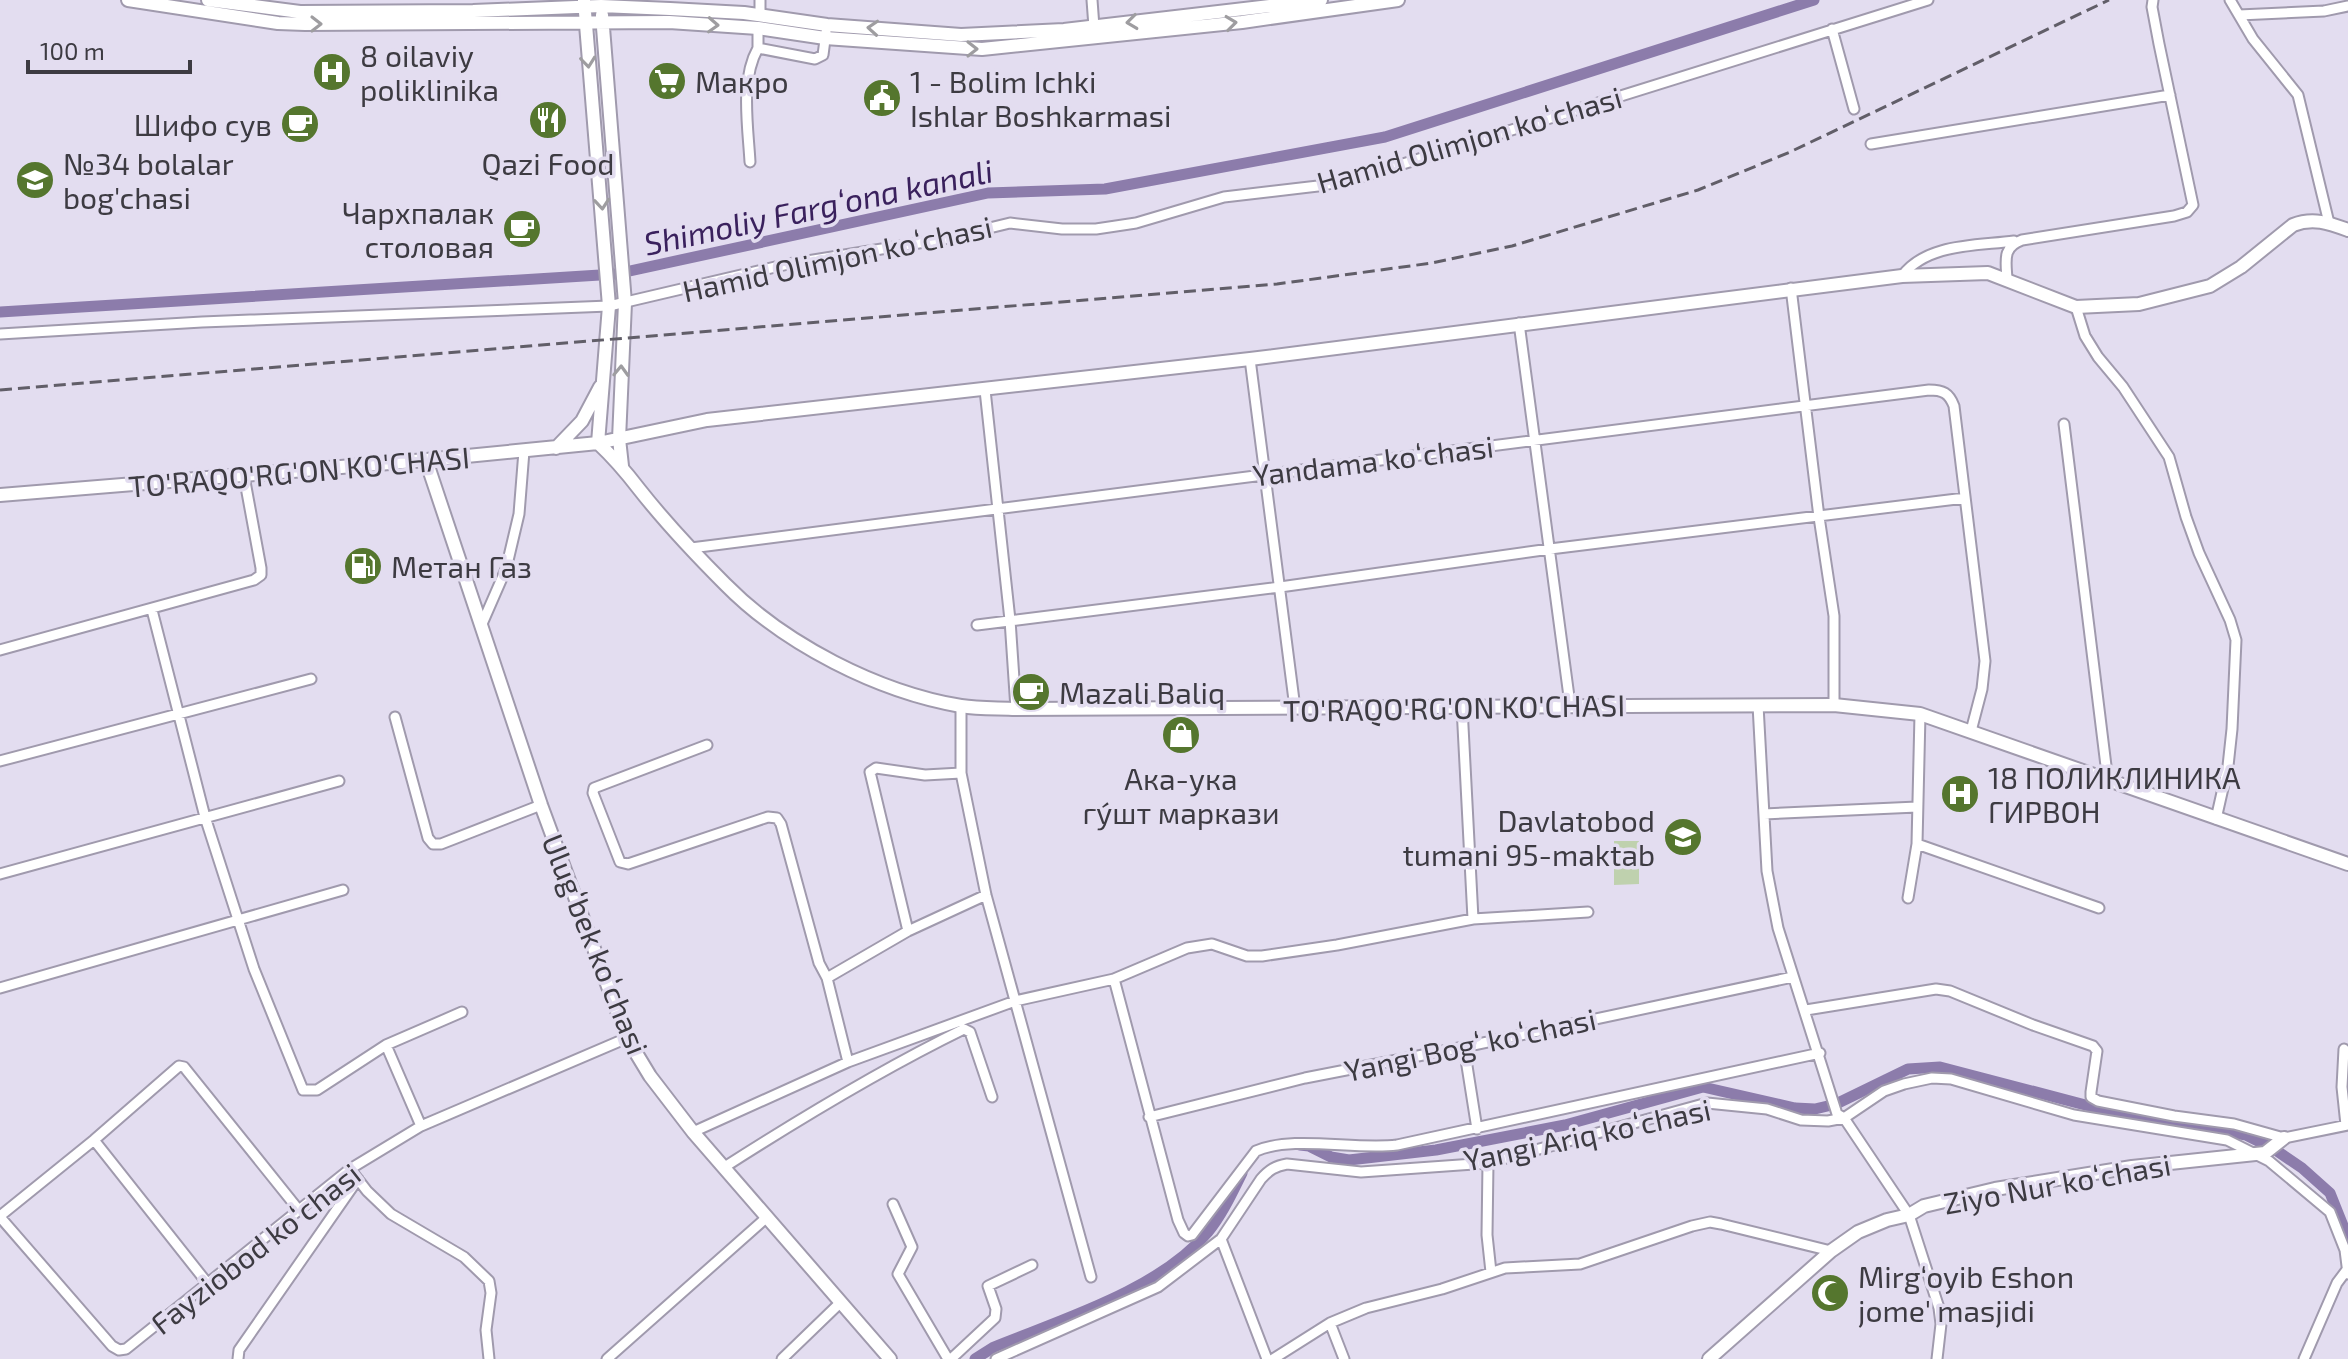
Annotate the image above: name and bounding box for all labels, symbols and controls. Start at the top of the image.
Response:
one-way arrow [1125,14,1138,31]
one-way arrow [310,15,323,33]
one-way arrow [1225,15,1238,32]
one-way arrow [707,16,720,33]
one-way arrow [866,20,879,37]
scale bar [28,24,190,74]
text: 100 m [40,36,105,65]
place label: 8 oilaviy poliklinika [360,37,499,107]
one-way arrow [966,40,979,58]
hospital icon: 8 oilaviy poliklinika [311,51,353,93]
one-way arrow [580,56,597,69]
supermarket icon: Макро [646,60,688,102]
place label: Макро [695,63,789,99]
place label: 1 - Bolim Ichki Ishlar Boshkarmasi [910,63,1172,133]
public building icon: 1 - Bolim Ichki Ishlar Boshkarmasi [861,77,903,119]
street label: Hamid Olimjon koʻchasi [1312,78,1626,200]
restaurant icon: Qazi Food [527,99,569,141]
cafe icon: Шифо сув [279,103,321,145]
place label: Шифо сув [134,106,272,143]
place label: №34 bolalar bog'chasi [63,145,234,215]
place label: Qazi Food [482,145,614,181]
water label: Shimoliy Fargʻona kanali [640,150,996,263]
school or university icon: №34 bolalar bog'chasi [14,159,56,201]
place label: Чархпалак столовая [342,194,494,264]
one-way arrow [594,198,611,211]
cafe icon: Чархпалак столовая [501,208,543,250]
street label: Hamid Olimjon koʻchasi [679,208,995,308]
one-way arrow [612,364,629,377]
street label: Yandama koʻchasi [1251,427,1495,493]
street label: TO'RAQO'RG'ON KO'CHASI [127,438,471,504]
fuel station icon: Метан Газ [342,545,384,587]
place label: Метан Газ [391,548,532,584]
cafe icon: Mazali Baliq [1010,671,1052,713]
place label: Mazali Baliq [1059,674,1225,710]
street label: TO'RAQO'RG'ON KO'CHASI [1283,686,1625,728]
shop icon: Ака-ука гу́шт маркази [1160,714,1202,756]
place label: 18 ПОЛИКЛИНИКА ГИРВОН [1988,759,2241,829]
place label: Ака-ука гу́шт маркази [1082,760,1280,831]
hospital icon: 18 ПОЛИКЛИНИКА ГИРВОН [1939,773,1981,815]
place label: Davlatobod tumani 95-maktab [1402,802,1655,872]
school or university icon: Davlatobod tumani 95-maktab [1662,816,1704,858]
street label: Ulugʻbek koʻchasi [535,829,657,1059]
street label: Yangi Bogʻ koʻchasi [1341,1000,1599,1088]
street label: Yangi Ariq koʻchasi [1460,1090,1714,1178]
street label: Ziyo Nur koʻchasi [1941,1145,2173,1221]
street label: Fayziobod koʻchasi [143,1155,367,1341]
place label: Mirg‘oyib Eshon jome' masjidi [1858,1258,2074,1328]
mosque icon: Mirg‘oyib Eshon jome' masjidi [1809,1272,1851,1314]

